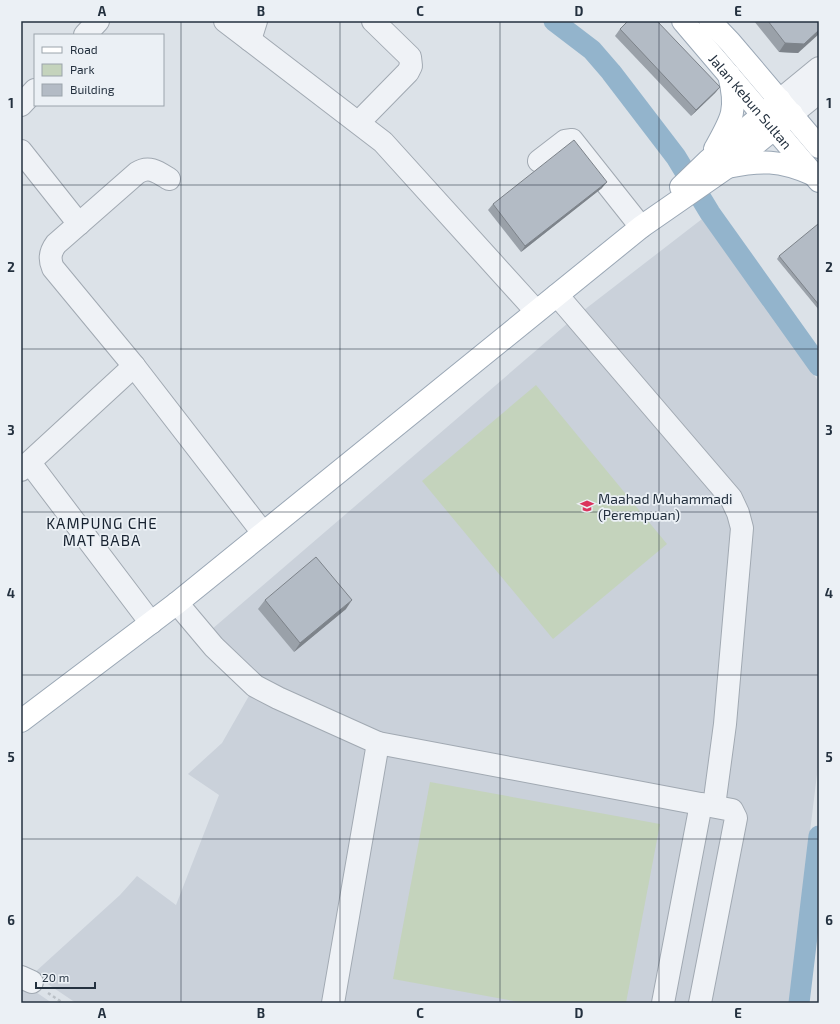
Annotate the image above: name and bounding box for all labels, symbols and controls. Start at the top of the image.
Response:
text: A [98,3,107,19]
text: B [257,3,265,19]
text: C [416,3,424,19]
text: D [575,3,584,19]
text: E [734,3,742,19]
legend [34,34,164,106]
text: Road [70,42,98,56]
street label: Jalan Kebun Sultan [706,50,796,152]
text: Park [70,62,95,76]
text: Building [70,82,115,96]
text: 1 [8,95,14,111]
text: 1 [826,95,832,111]
text: 2 [7,259,15,275]
text: 2 [825,259,833,275]
text: 3 [7,422,15,438]
text: 3 [825,422,833,438]
place label: Maahad Muhammadi (Perempuan) [598,490,732,523]
school or university icon: Maahad Muhammadi (Perempuan) [579,498,595,514]
district label: KAMPUNG CHE MAT BABA [46,514,158,549]
text: 4 [7,585,15,601]
text: 4 [825,585,833,601]
text: 5 [7,749,15,765]
text: 5 [825,749,833,765]
text: 6 [7,912,15,928]
text: 6 [825,912,833,928]
scale bar [36,964,95,990]
text: 20 m [42,970,69,984]
text: A [98,1005,107,1021]
text: B [257,1005,265,1021]
text: C [416,1005,424,1021]
text: D [575,1005,584,1021]
text: E [734,1005,742,1021]

